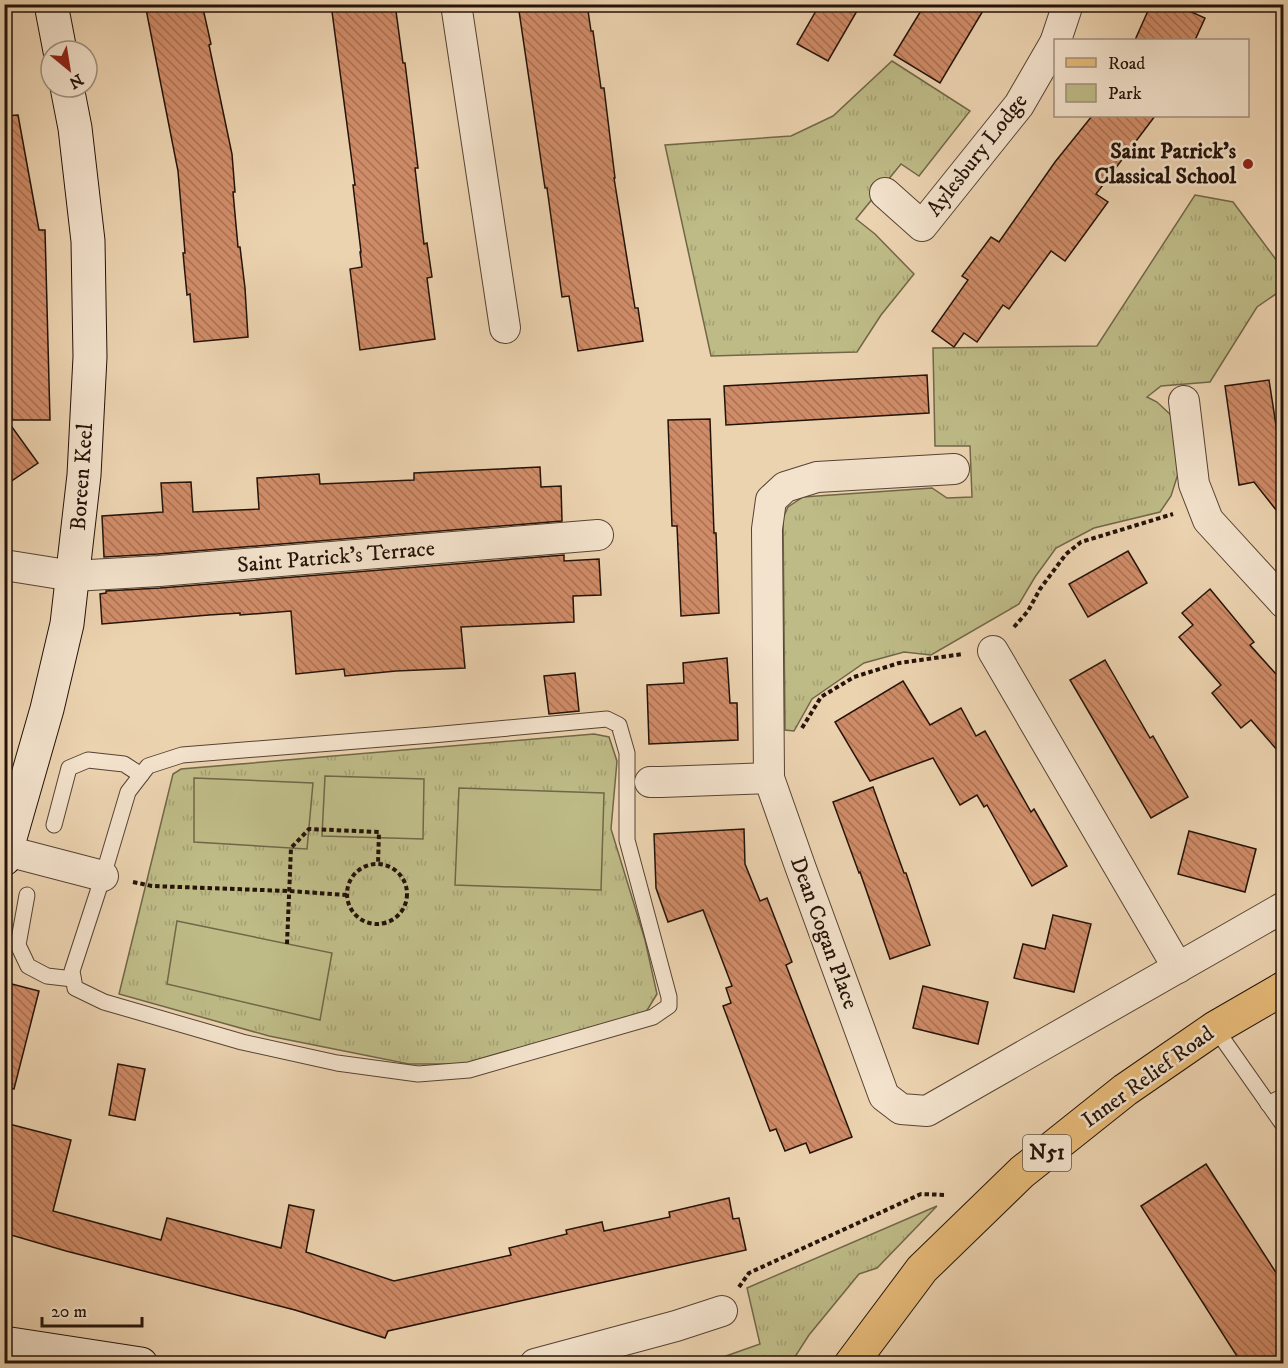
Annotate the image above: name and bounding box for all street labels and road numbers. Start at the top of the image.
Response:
street label: Aylesbury Lodge [921,88,1033,222]
street label: Boreen Keel [65,422,99,531]
street label: Saint Patrick's Terrace [236,535,436,579]
street label: Dean Cogan Place [784,853,864,1013]
street label: Inner Relief Road [1077,1020,1219,1134]
road number: N51 [1023,1135,1071,1171]

